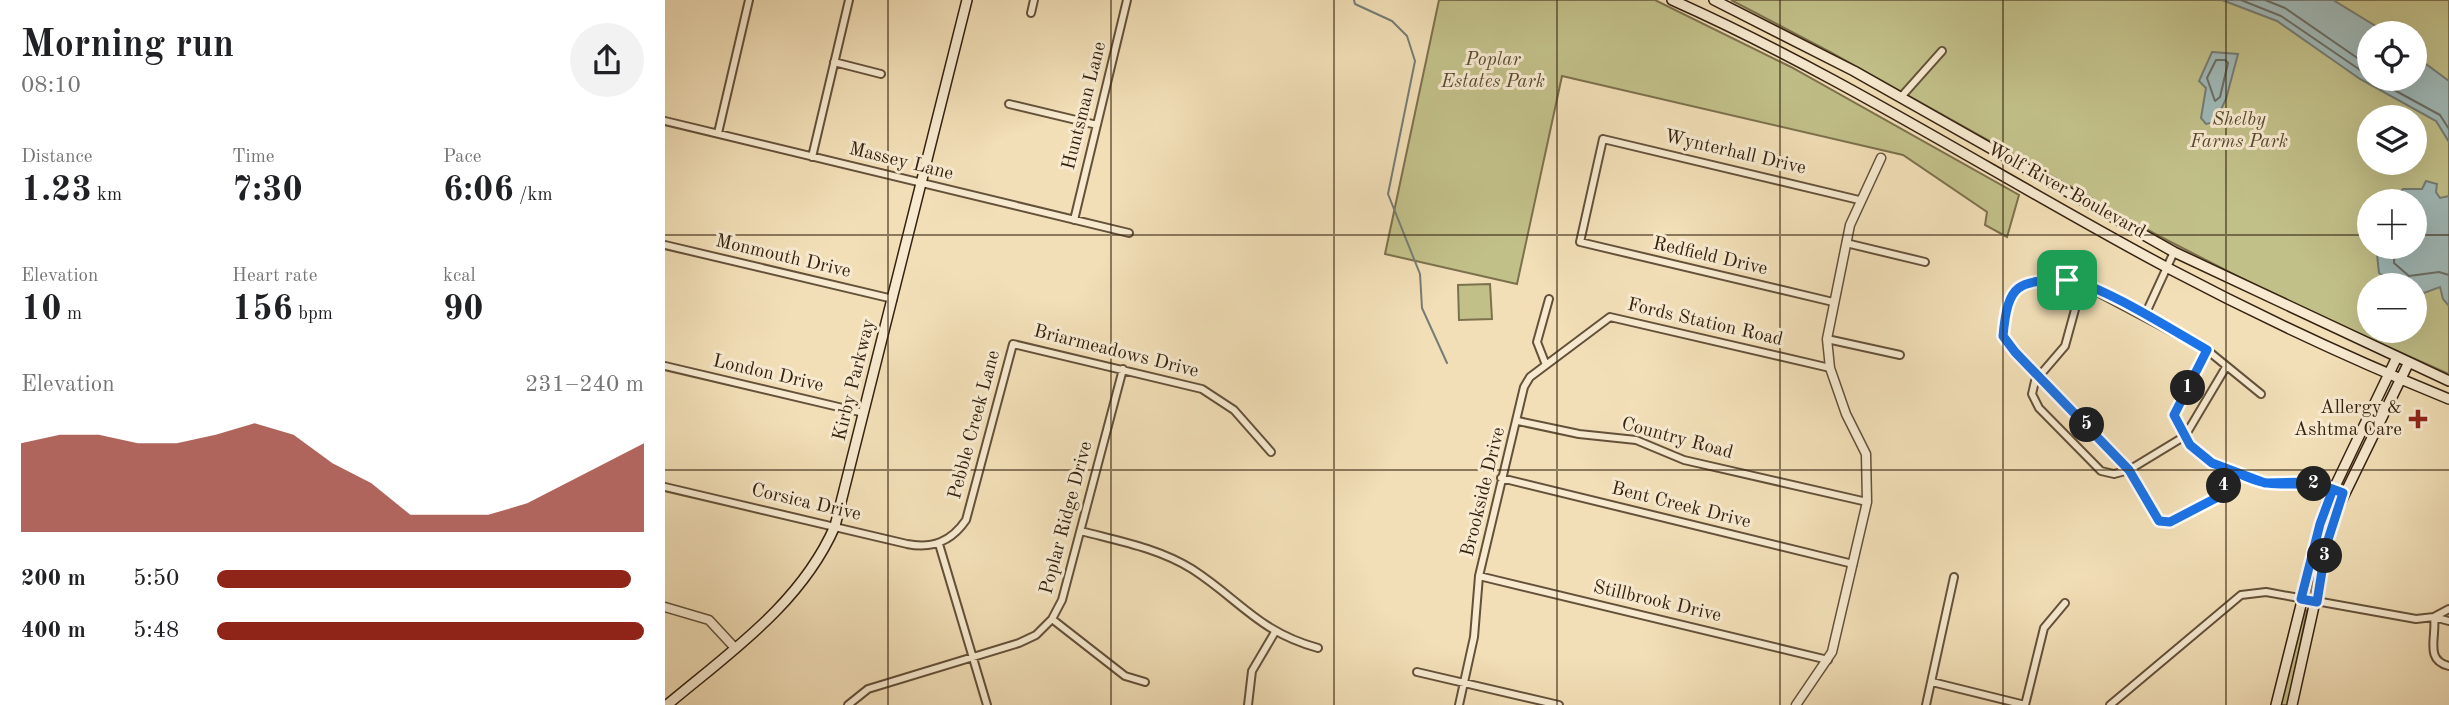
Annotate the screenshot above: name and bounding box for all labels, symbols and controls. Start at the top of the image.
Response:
map controls [2357,21,2427,343]
button: locate [2357,21,2427,91]
button: share [570,23,644,97]
text: Morning run [21,27,234,65]
street label: Huntsman Lane [1060,40,1110,172]
park label: Poplar Estates Park [1440,51,1545,92]
text: 08:10 [21,74,81,97]
button: layers [2357,105,2427,175]
park label: Shelby Farms Park [2189,111,2288,152]
street label: Wynterhall Drive [1662,127,1808,179]
street label: Massey Lane [847,140,955,184]
street label: Wolf River Boulevard [1984,140,2148,242]
text: Distance [21,148,93,167]
text: Time [232,148,275,167]
text: Pace [443,148,482,167]
text: 1.23 [21,173,92,208]
text: 7:30 [232,173,303,208]
text: 6:06 [443,173,514,208]
text: km [92,186,122,205]
text: /km [514,186,553,205]
button: + [2357,189,2427,259]
street label: Monmouth Drive [714,232,852,282]
street label: Redfield Drive [1651,235,1769,279]
pin [2037,250,2097,310]
icon: arrive [2048,261,2086,299]
text: Elevation [21,267,98,286]
text: Heart rate [232,267,317,286]
text: kcal [443,267,476,286]
button: − [2357,273,2427,343]
text: 10 [21,292,62,327]
text: 156 [232,292,293,327]
text: 90 [443,292,484,327]
street label: Fords Station Road [1625,296,1785,350]
text: m [62,305,82,324]
text: bpm [293,305,333,324]
street label: Kirby Parkway [831,317,879,443]
street label: Briarmeadows Drive [1032,322,1200,382]
street label: Pebble Creek Lane [946,348,1004,502]
street label: London Drive [711,352,825,396]
pin: 1 [2171,370,2205,406]
text: Elevation [21,373,115,396]
text: 231–240 m [525,373,644,396]
text: 1 [2182,378,2193,397]
place label: Allergy & Ashtma Care [2294,399,2402,440]
pin: 5 [2069,408,2105,442]
marker: Allergy & Ashtma Care [2408,409,2428,429]
street label: Country Road [1619,415,1735,463]
text: 5 [2081,415,2092,434]
street label: Brookside Drive [1459,425,1509,559]
street label: Poplar Ridge Drive [1037,440,1097,596]
pin: 2 [2297,466,2331,502]
pin: 4 [2207,468,2241,504]
text: 2 [2308,474,2319,493]
text: 4 [2218,476,2229,495]
street label: Bent Creek Drive [1609,479,1753,533]
street label: Corsica Drive [749,481,863,525]
pin: 3 [2307,538,2343,574]
text: 3 [2319,546,2330,565]
text: 200 m [21,567,86,590]
text: 5:50 [133,567,179,590]
street label: Stillbrook Drive [1591,578,1723,626]
text: 400 m [21,619,86,642]
text: 5:48 [133,619,179,642]

